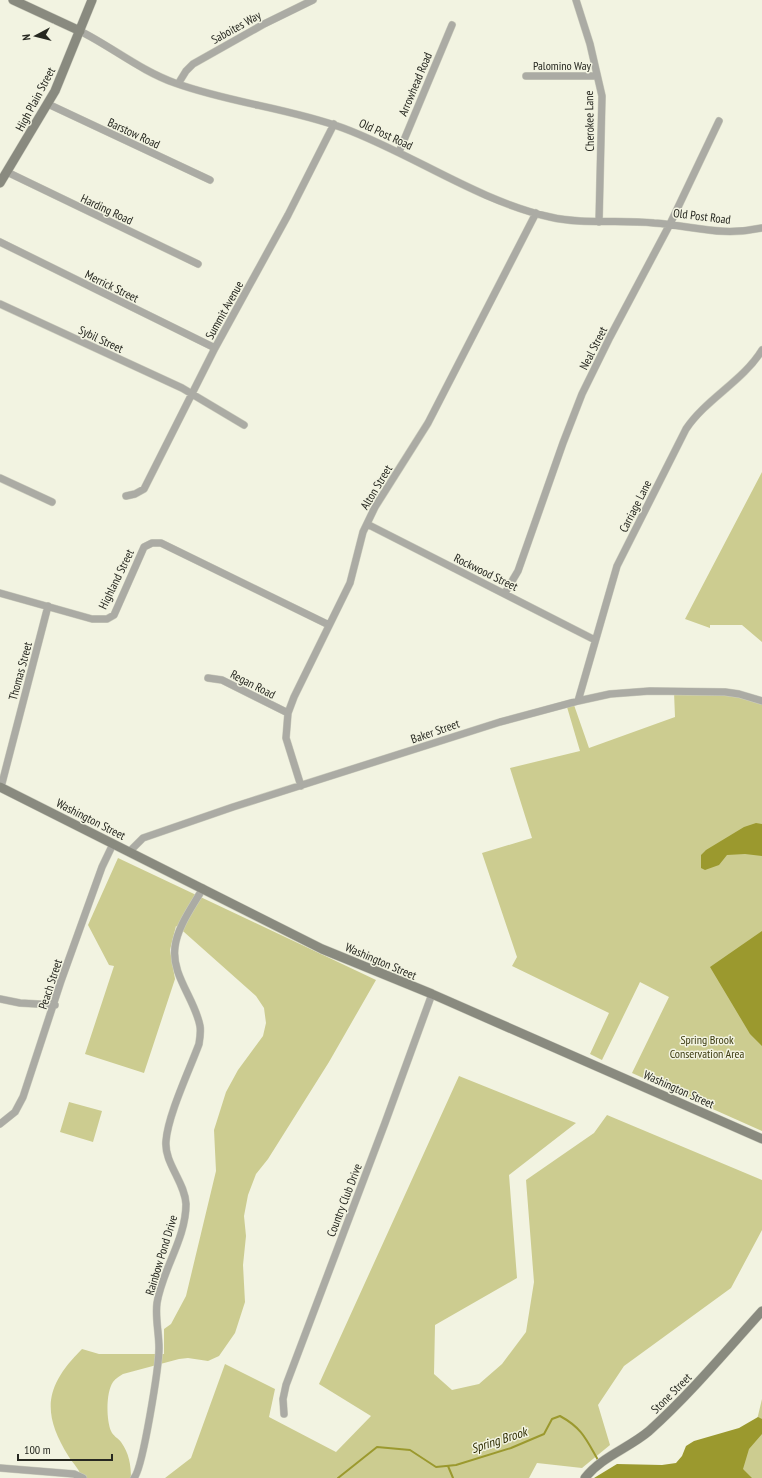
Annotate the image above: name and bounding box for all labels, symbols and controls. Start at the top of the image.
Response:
street label: Saboites Way [209,7,264,47]
north arrow [16,16,56,56]
text: N [19,33,33,41]
street label: Arrowhead Road [395,50,435,118]
street label: Palomino Way [533,58,592,73]
street label: High Plain Street [12,64,58,134]
street label: Cherokee Lane [581,90,597,152]
street label: Barstow Road [105,114,163,152]
street label: Old Post Road [357,115,415,153]
street label: Harding Road [79,190,135,228]
street label: Old Post Road [672,205,732,227]
street label: Merrick Street [83,267,142,306]
street label: Summit Avenue [202,278,246,342]
street label: Sybil Street [76,322,126,356]
street label: Neal Street [576,323,611,372]
street label: Alton Street [357,461,396,512]
street label: Carriage Lane [615,477,655,535]
street label: Highland Street [95,546,137,611]
street label: Rockwood Street [452,550,521,594]
street label: Thomas Street [5,639,35,702]
street label: Regan Road [228,666,278,702]
street label: Baker Street [409,715,462,746]
street label: Washington Street [54,795,129,843]
street label: Washington Street [343,939,420,983]
street label: Peach Street [35,956,65,1011]
park label: Spring Brook Conservation Area [670,1032,745,1061]
street label: Washington Street [641,1067,717,1112]
street label: Country Club Drive [323,1161,365,1239]
street label: Rainbow Pond Drive [142,1213,180,1297]
street label: Stone Street [648,1369,695,1416]
water label: Spring Brook [469,1422,531,1457]
scale bar [18,1436,112,1462]
text: 100 m [24,1442,51,1457]

